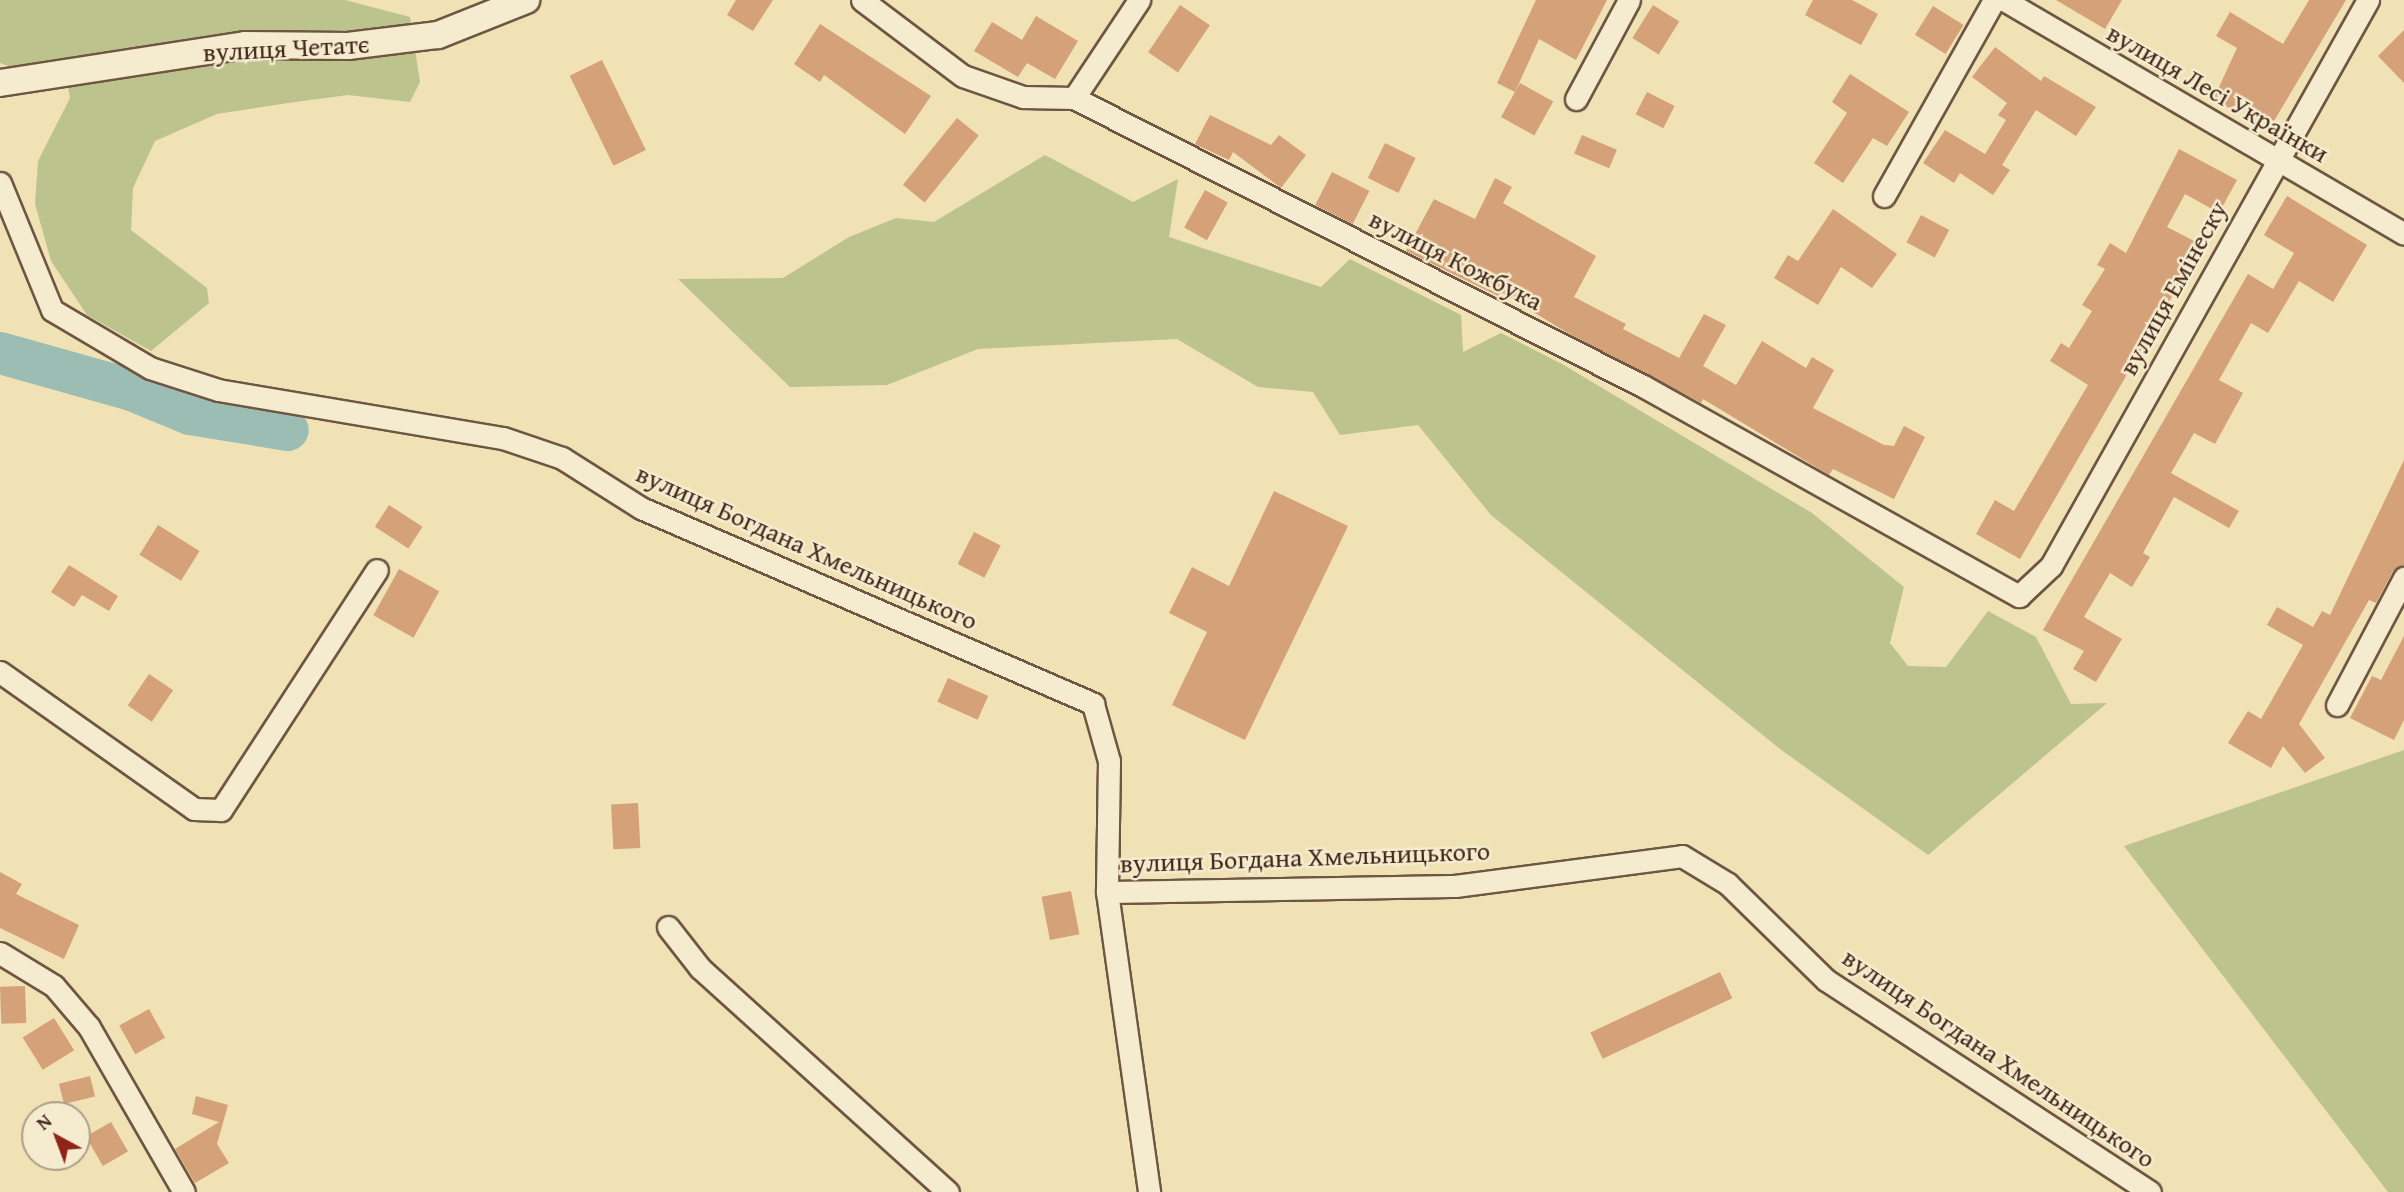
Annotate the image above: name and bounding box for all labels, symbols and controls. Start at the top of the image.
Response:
street label: вулиця Лесі Українки [2102,17,2334,169]
street label: вулиця Четатє [202,28,370,68]
street label: вулиця Емінеску [2112,196,2234,380]
street label: вулиця Кожбука [1364,203,1548,317]
street label: вулиця Богдана Хмельницького [632,457,982,637]
street label: вулиця Богдана Хмельницького [1119,835,1491,879]
street label: вулиця Богдана Хмельницького [1837,942,2161,1174]
north arrow [21,1101,91,1171]
text: N [30,1107,58,1136]

